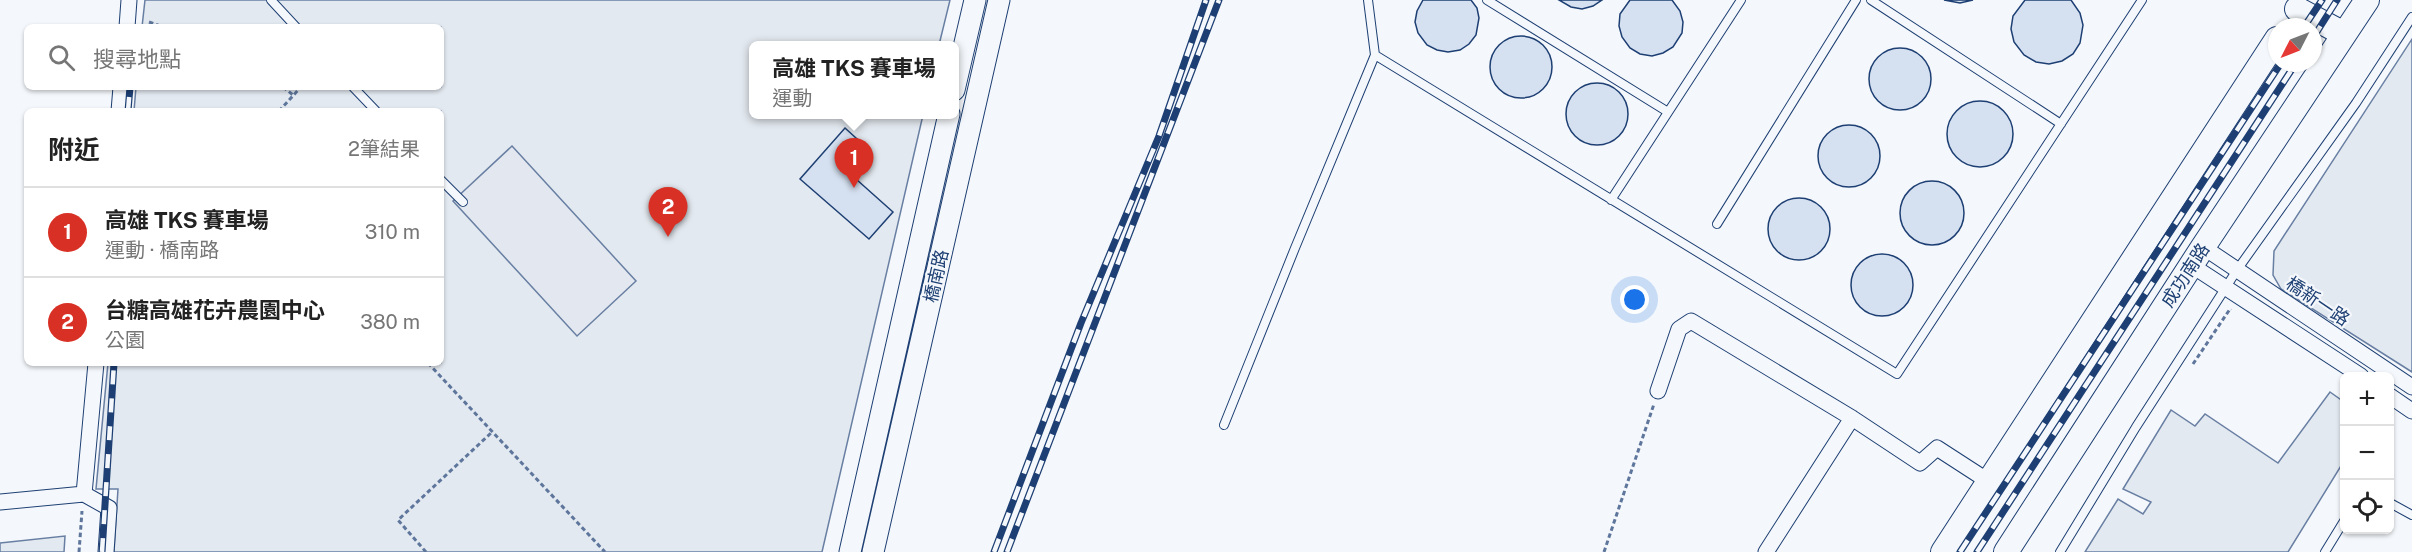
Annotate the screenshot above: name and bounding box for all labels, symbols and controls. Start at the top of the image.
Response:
north arrow [2268,18,2322,72]
search box [24,24,444,90]
icon: search [45,41,78,74]
popup [749,41,959,119]
text: 搜尋地點 [93,46,181,72]
text: 高雄 TKS 賽車場 [772,55,936,81]
text: 運動 [772,86,812,110]
text: 附近 [48,134,100,165]
text: 2筆結果 [348,137,420,161]
pin: 1 [834,138,874,188]
pin: 2 [648,188,688,237]
text: 高雄 TKS 賽車場 [105,207,269,233]
text: 1 [63,220,72,244]
text: 310 m [365,220,420,244]
text: 運動 · 橋南路 [105,238,219,262]
street label: 成功南路 [2157,239,2213,311]
street label: 橋南路 [920,247,952,305]
street label: 橋新一路 [2282,272,2354,330]
your location [1620,285,1649,314]
text: 台糖高雄花卉農園中心 [105,297,325,323]
text: 2 [61,310,74,334]
text: 380 m [360,310,420,334]
text: 公園 [105,328,145,352]
map controls [2340,372,2394,534]
button: + [2340,372,2394,426]
button: − [2340,426,2394,480]
button: locate [2340,480,2394,534]

